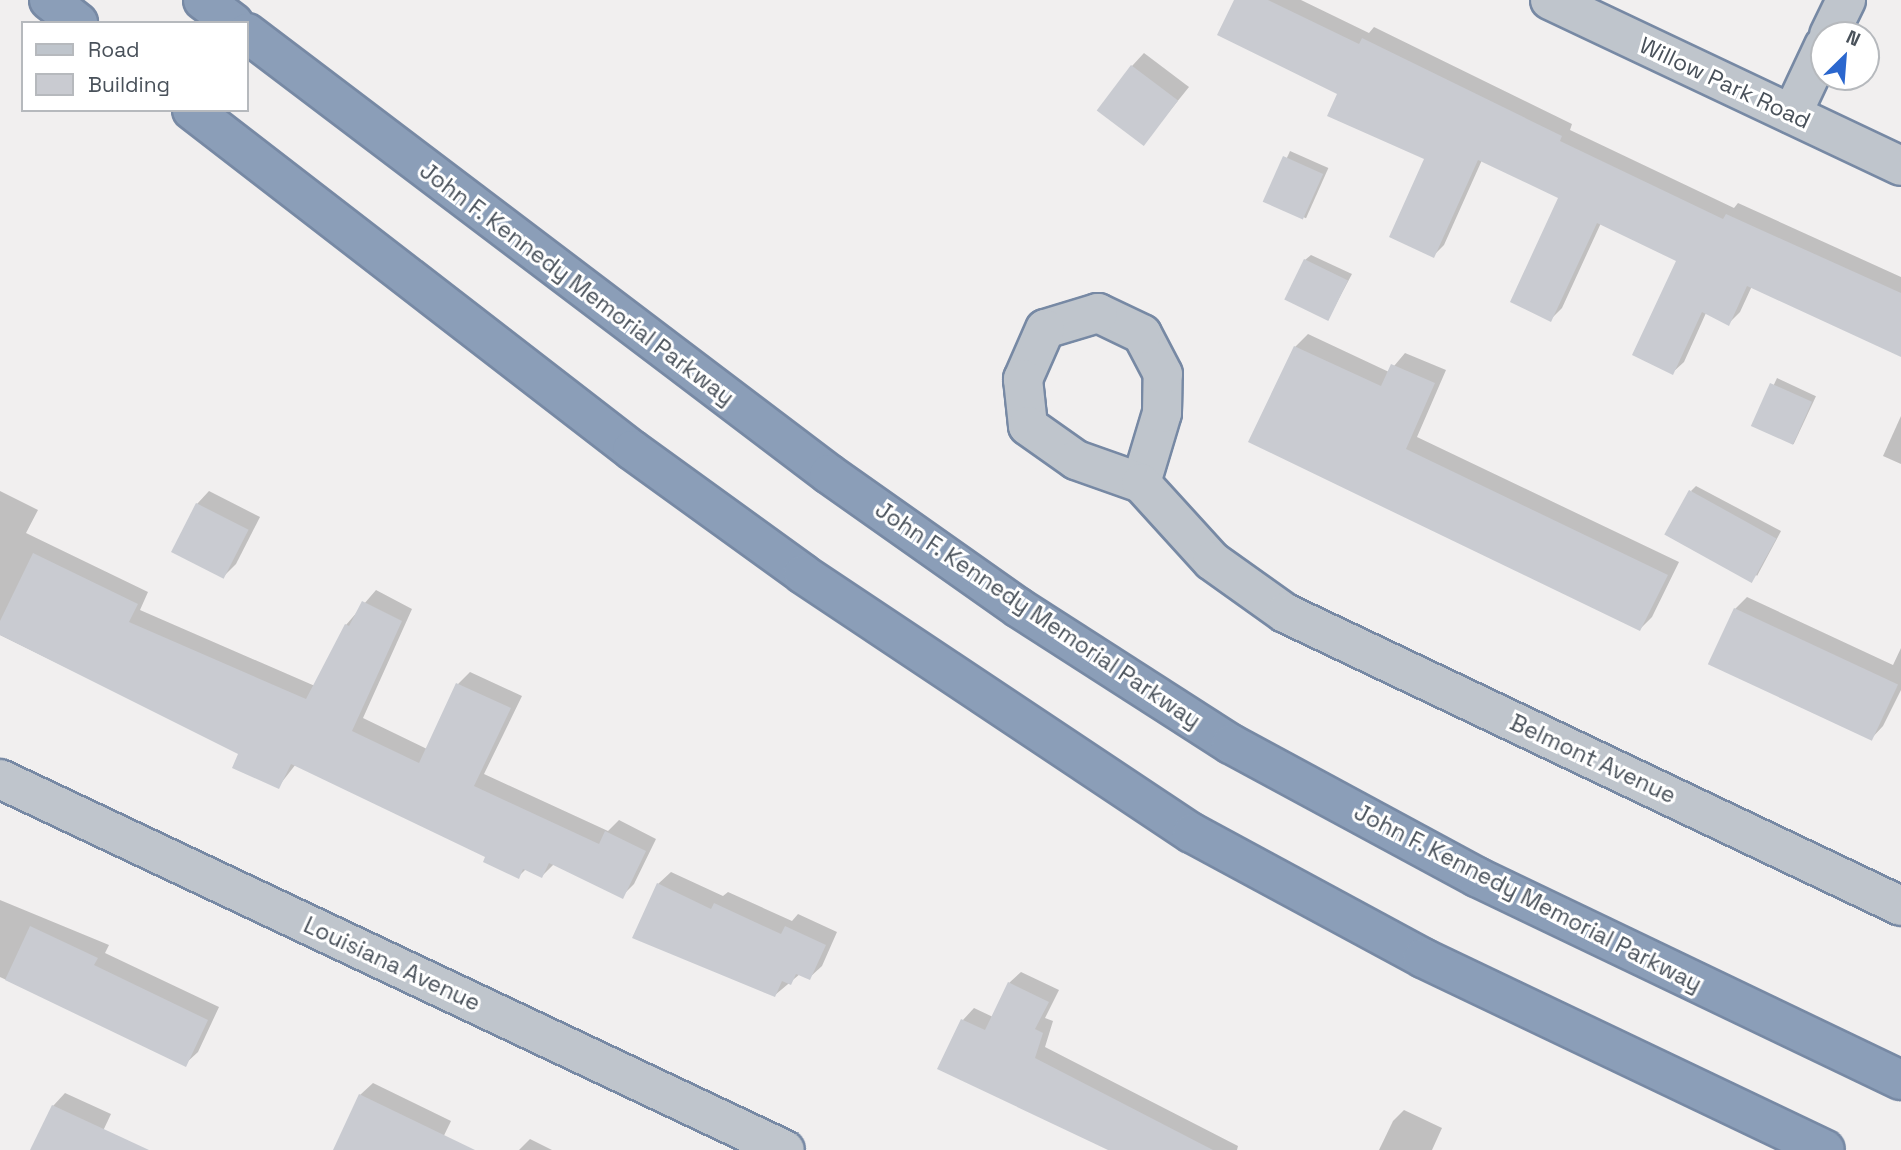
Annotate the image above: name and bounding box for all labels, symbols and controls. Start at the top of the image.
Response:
legend [21,21,248,112]
north arrow [1810,21,1880,91]
text: N [1842,24,1864,52]
street label: Willow Park Road [1635,31,1815,135]
text: Road [88,36,140,63]
text: Building [88,71,170,98]
street label: John F. Kennedy Memorial Parkway [414,156,740,412]
street label: John F. Kennedy Memorial Parkway [870,495,1206,735]
street label: Belmont Avenue [1506,708,1680,810]
street label: John F. Kennedy Memorial Parkway [1349,798,1707,998]
street label: Louisiana Avenue [299,911,485,1017]

